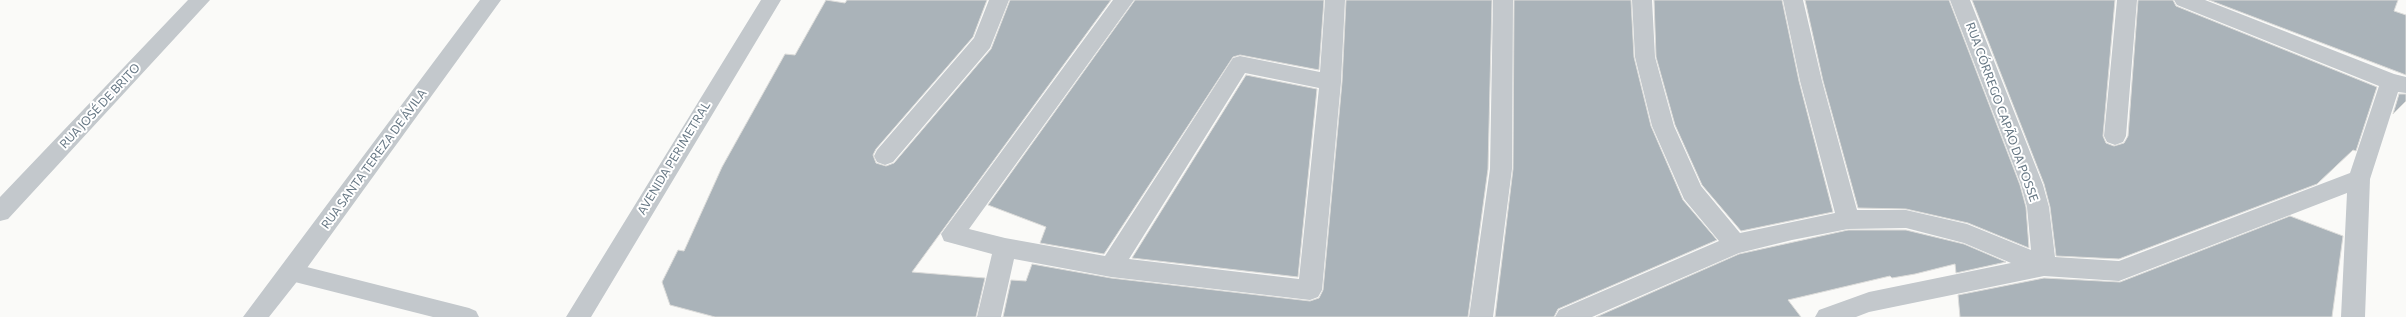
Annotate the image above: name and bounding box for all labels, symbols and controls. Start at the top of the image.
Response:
street label: RUA CÓRREGO CAPÃO DA POSSE [1963,20,2041,204]
street label: RUA JOSÉ DE BRITO [57,60,143,152]
street label: RUA SANTA TEREZA DE ÁVILA [318,86,430,232]
street label: AVENIDA PERIMETRAL [634,99,714,217]

